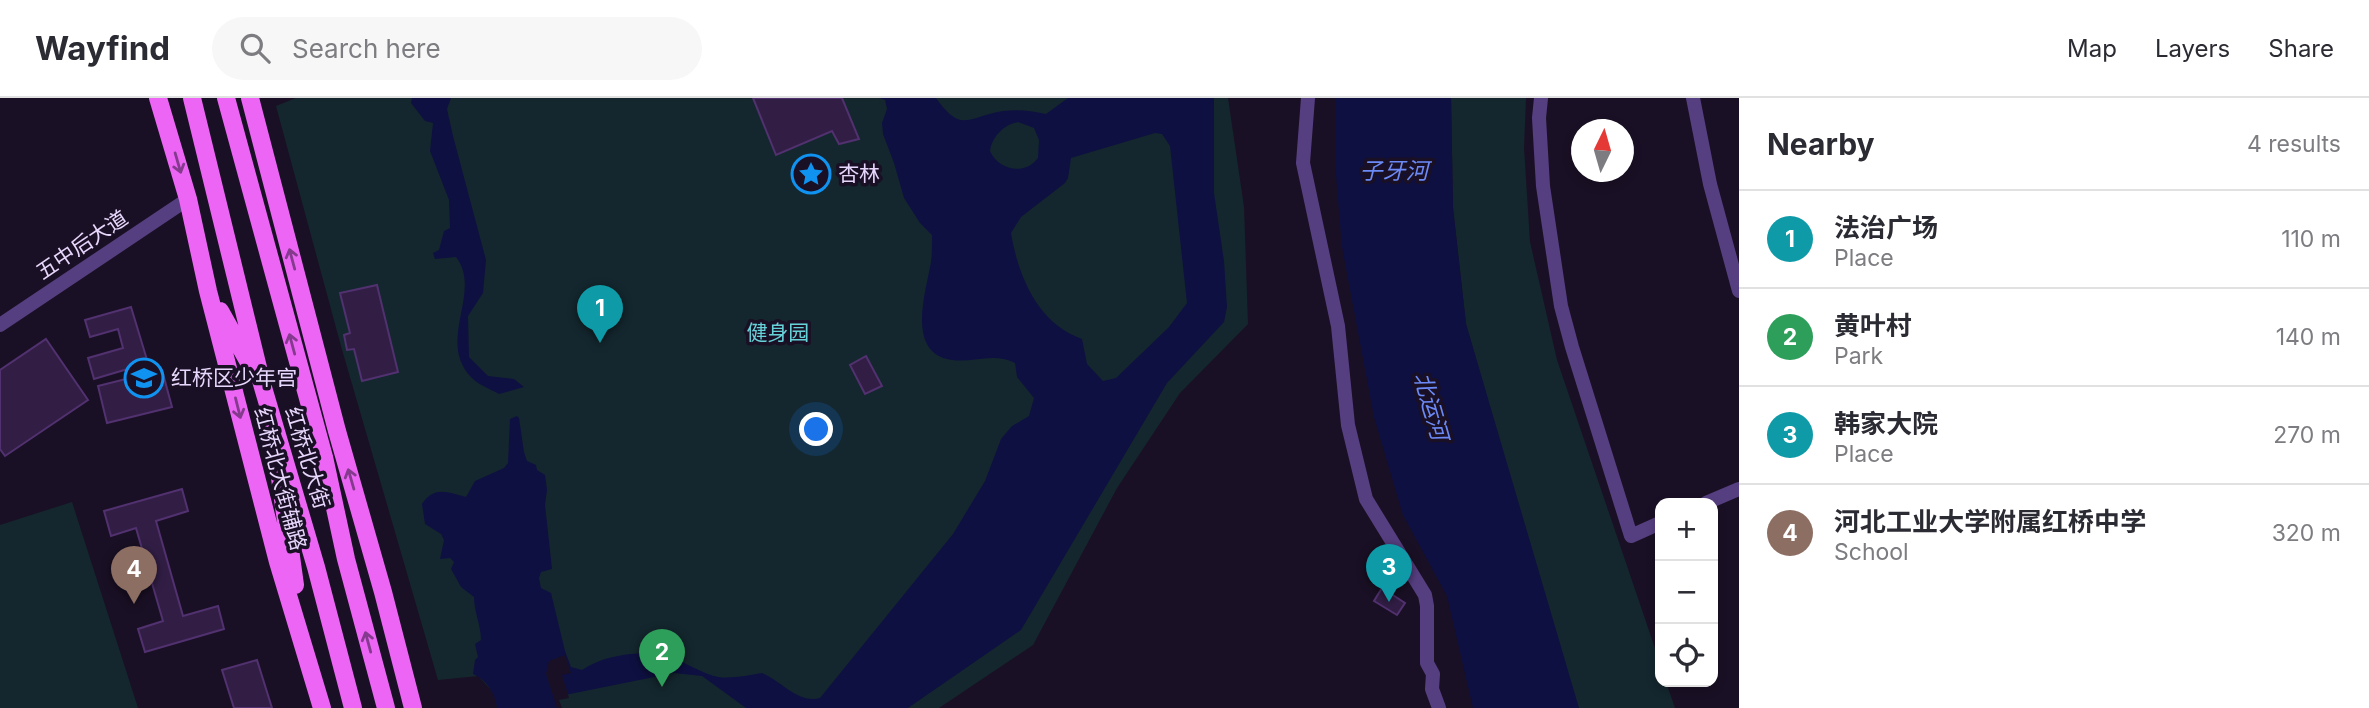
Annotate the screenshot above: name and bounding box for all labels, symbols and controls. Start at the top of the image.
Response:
search box [212,17,702,80]
text: Wayfind [35,28,170,68]
icon: search [236,29,274,67]
text: Search here [292,33,441,64]
text: Map [2067,34,2117,63]
text: Layers [2155,34,2230,63]
text: Share [2268,34,2334,63]
north arrow [1571,119,1634,182]
text: Nearby [1767,126,1875,162]
text: 4 results [2247,130,2341,158]
one-way arrow [172,152,185,174]
place icon: 杏林 [790,153,832,195]
water label: 子牙河 [1360,157,1433,185]
place label: 杏林 [838,161,880,186]
street label: 五中后大道 [31,205,132,284]
text: 法治广场 [1834,212,1938,243]
text: 1 [1785,225,1795,253]
text: 110 m [2281,225,2341,253]
text: Place [1834,244,1894,272]
one-way arrow [285,248,298,271]
pin: 1 [577,285,623,343]
text: 黄叶村 [1834,310,1912,341]
park label: 健身园 [747,320,810,345]
text: 2 [1783,323,1797,351]
text: 140 m [2276,323,2341,351]
one-way arrow [285,333,298,355]
text: Park [1834,342,1883,370]
school or university icon: 红桥区少年宫 [123,357,165,399]
place label: 红桥区少年宫 [171,365,297,390]
water label: 北运河 [1408,369,1455,447]
one-way arrow [232,396,245,419]
street label: 红桥北大街 [280,404,335,512]
street label: 红桥北大街辅路 [249,405,312,553]
text: 韩家大院 [1834,408,1938,439]
your location [799,412,833,446]
text: 3 [1783,421,1797,449]
text: 270 m [2273,421,2341,449]
text: Place [1834,440,1894,468]
one-way arrow [343,468,356,490]
map controls [1655,498,1718,687]
button: + [1655,498,1718,561]
text: 河北工业大学附属红桥中学 [1834,506,2146,537]
text: 4 [1782,519,1798,547]
text: 320 m [2272,519,2341,547]
text: School [1834,538,1909,566]
pin: 3 [1366,544,1412,602]
pin: 4 [111,546,157,604]
button: − [1655,561,1718,624]
button: locate [1655,624,1718,687]
pin: 2 [639,629,685,687]
one-way arrow [361,631,374,654]

